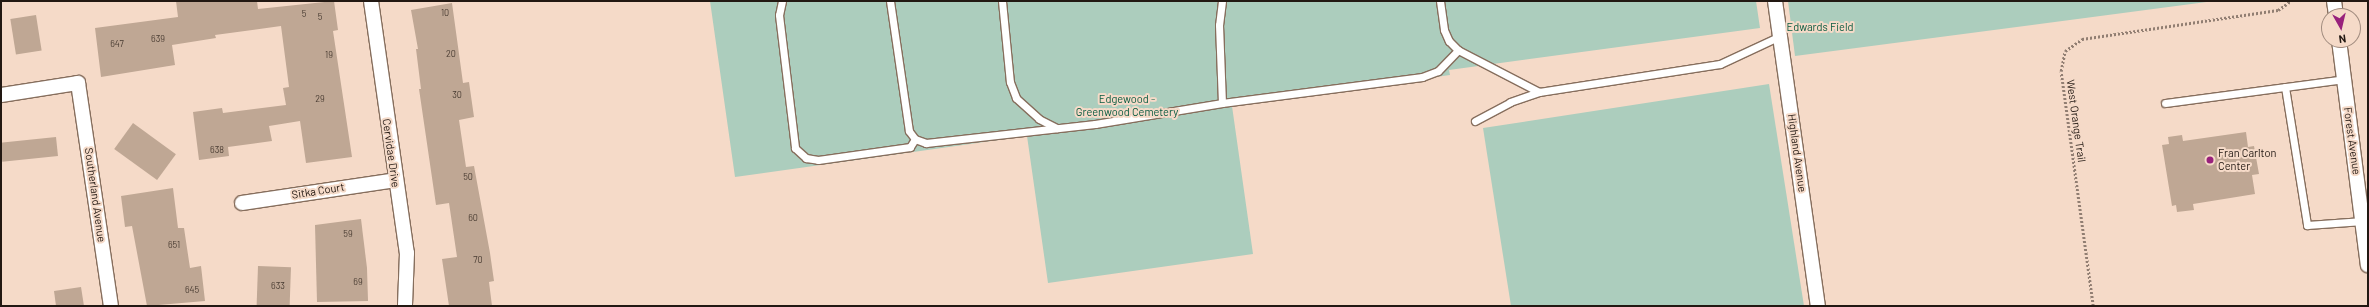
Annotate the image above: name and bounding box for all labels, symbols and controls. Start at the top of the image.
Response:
house number: 10 [441,8,449,18]
north arrow [2321,8,2361,48]
house number: 5 [302,9,306,19]
house number: 5 [318,12,322,22]
park label: Edwards Field [1787,20,1853,34]
text: N [2338,32,2347,46]
house number: 639 [151,34,165,44]
house number: 647 [110,39,124,49]
house number: 20 [446,49,456,59]
house number: 19 [325,50,333,60]
street label: West Orange Trail [2064,79,2088,163]
house number: 30 [452,90,462,100]
park label: Edgewood - Greenwood Cemetery [1076,93,1178,119]
house number: 29 [315,94,325,104]
street label: Forest Avenue [2341,106,2363,176]
street label: Highland Avenue [1785,113,1809,193]
street label: Cervidae Drive [380,118,402,188]
house number: 638 [210,145,224,155]
street label: Southerland Avenue [82,147,108,243]
place label: Fran Carlton Center [2218,147,2276,173]
marker: Fran Carlton Center [2205,155,2215,165]
house number: 50 [463,172,473,182]
street label: Sitka Court [291,180,345,202]
house number: 60 [468,213,478,223]
house number: 59 [343,229,353,239]
house number: 651 [168,240,180,250]
house number: 70 [473,255,483,265]
house number: 69 [353,277,363,287]
house number: 633 [271,281,285,291]
house number: 645 [185,285,199,295]

